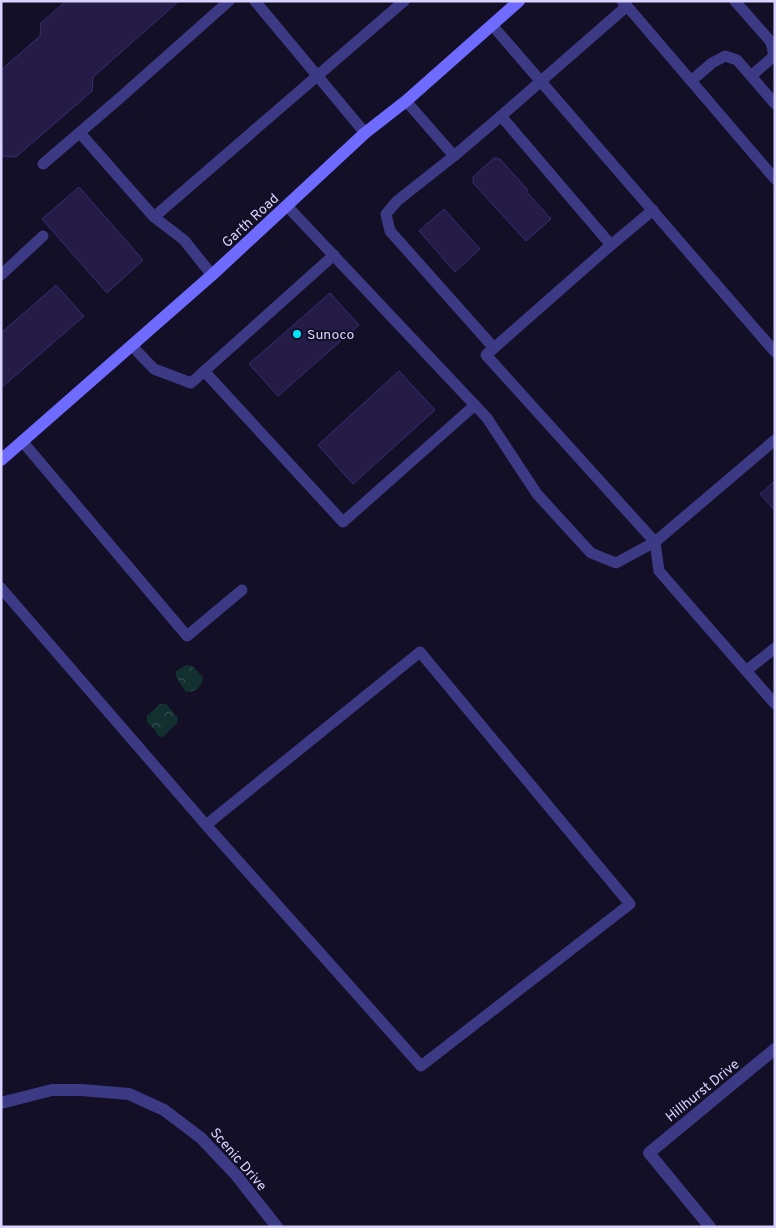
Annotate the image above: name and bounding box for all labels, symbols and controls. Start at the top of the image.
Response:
street label: Garth Road [219,191,283,252]
place label: Sunoco [307,327,355,344]
marker: Sunoco [291,328,303,340]
street label: Hillhurst Drive [663,1056,743,1126]
street label: Scenic Drive [206,1125,270,1195]

